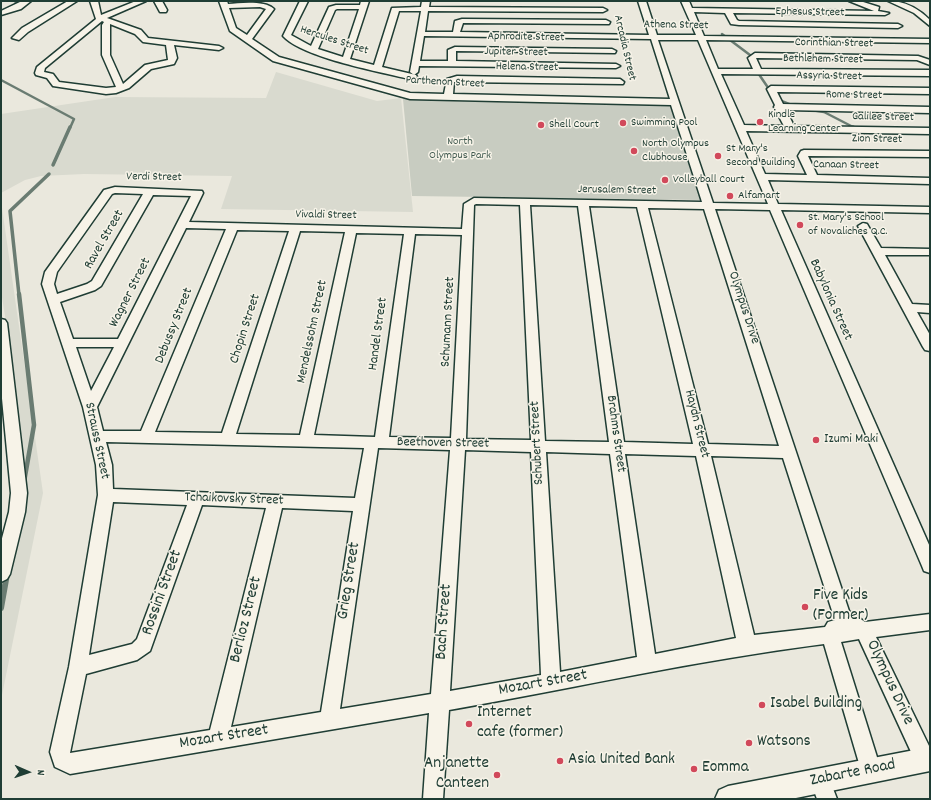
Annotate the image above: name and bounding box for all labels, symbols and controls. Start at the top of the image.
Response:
street label: Ephesus Street [775,5,845,21]
street label: Arcadia Street [609,14,639,82]
street label: Athena Street [643,18,709,34]
street label: Hercules Street [298,23,370,59]
street label: Aphrodite Street [487,30,565,46]
street label: Corinthian Street [795,36,873,52]
street label: Jupiter Street [484,45,548,61]
street label: Bethlehem Street [783,52,863,68]
street label: Helena Street [496,60,558,76]
street label: Assyria Street [796,69,862,85]
street label: Parthenon Street [405,74,485,92]
street label: Rome Street [826,88,882,104]
place label: Kindle Learning Center [768,108,840,136]
street label: Galilee Street [852,110,914,126]
place label: Swimming Pool [631,116,697,130]
marker: Kindle Learning Center [755,117,765,127]
place label: Shell Court [549,118,599,132]
marker: Swimming Pool [618,118,628,128]
marker: Shell Court [536,120,546,130]
street label: Zion Street [852,132,902,148]
park label: North Olympus Park [429,135,491,163]
place label: North Olympus Clubhouse [642,137,709,165]
place label: St Mary's Second Building [726,142,795,170]
marker: North Olympus Clubhouse [629,146,639,156]
marker: St Mary's Second Building [713,151,723,161]
street label: Canaan Street [813,158,879,174]
street label: Verdi Street [126,170,182,186]
place label: Volleyball Court [673,173,745,187]
marker: Volleyball Court [660,175,670,185]
street label: Jerusalem Street [578,183,656,199]
place label: Alfamart [738,189,780,203]
marker: Alfamart [725,191,735,201]
street label: Ravel Street [81,207,129,273]
street label: Vivaldi Street [295,208,357,224]
place label: St. Mary's School of Novaliches Q.C. [808,211,888,239]
marker: St. Mary's School of Novaliches Q.C. [795,220,805,230]
street label: Wagner Street [106,255,156,331]
street label: Babylonia Street [805,257,855,343]
street label: Olympus Drive [723,270,763,346]
street label: Schumann Street [438,276,460,368]
street label: Mendelssohn Street [294,279,332,385]
street label: Debussy Street [152,286,198,366]
street label: Chopin Street [227,292,265,366]
street label: Handel Street [366,296,392,372]
street label: Haydn Street [679,388,713,460]
street label: Brahms Street [601,394,629,474]
street label: Strauss Street [80,401,112,481]
street label: Schubert Street [527,401,549,485]
place label: Izumi Maki [824,432,878,448]
street label: Beethoven Street [397,435,489,453]
marker: Izumi Maki [811,435,821,445]
street label: Tchaikovsky Street [184,490,284,510]
street label: Grieg Street [334,541,366,621]
street label: Rossini Street [138,547,188,639]
street label: Berlioz Street [226,575,268,665]
street label: Bach Street [432,583,458,661]
place label: Five Kids (Former) [813,587,868,627]
marker: Five Kids (Former) [800,602,810,612]
street label: Olympus Drive [860,637,918,729]
street label: Mozart Street [497,666,589,702]
place label: Isabel Building [770,695,862,715]
marker: Isabel Building [757,700,767,710]
place label: Internet cafe (former) [477,704,563,744]
marker: Internet cafe (former) [464,719,474,729]
street label: Mozart Street [178,721,270,755]
place label: Watsons [757,733,811,753]
marker: Watsons [744,738,754,748]
place label: Asia United Bank [568,751,675,771]
north arrow [8,752,48,792]
place label: Anjanette Canteen [424,755,489,795]
marker: Asia United Bank [555,756,565,766]
street label: Zabarte Road [809,756,897,792]
place label: Eomma [702,759,749,779]
marker: Eomma [689,764,699,774]
text: N [32,769,48,775]
marker: Anjanette Canteen [492,770,502,780]

